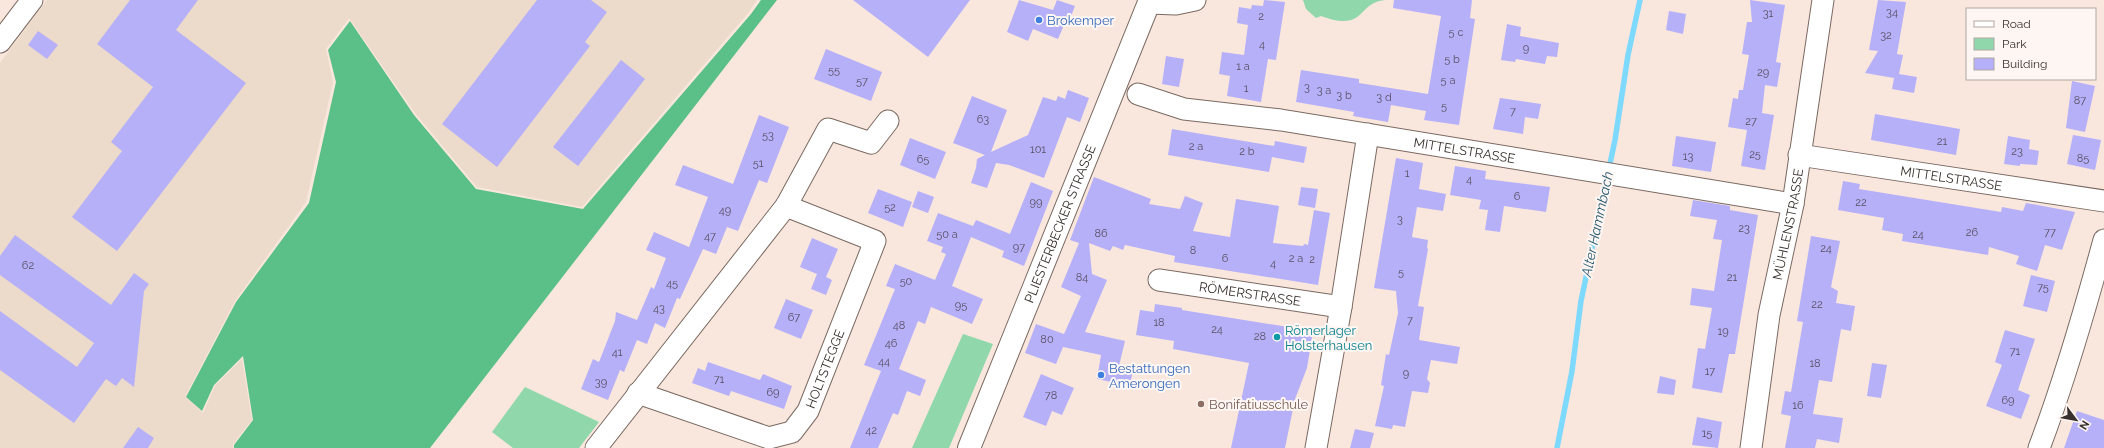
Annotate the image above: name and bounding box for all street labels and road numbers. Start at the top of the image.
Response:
street label: MITTELSTRASSE [1413,135,1516,166]
street label: PLIESTERBECKER STRASSE [1021,143,1099,305]
street label: MITTELSTRASSE [1899,163,2003,194]
street label: MÜHLENSTRASSE [1770,168,1806,281]
street label: RÖMERSTRASSE [1198,279,1302,309]
street label: HOLTSTEGGE [803,327,847,411]

